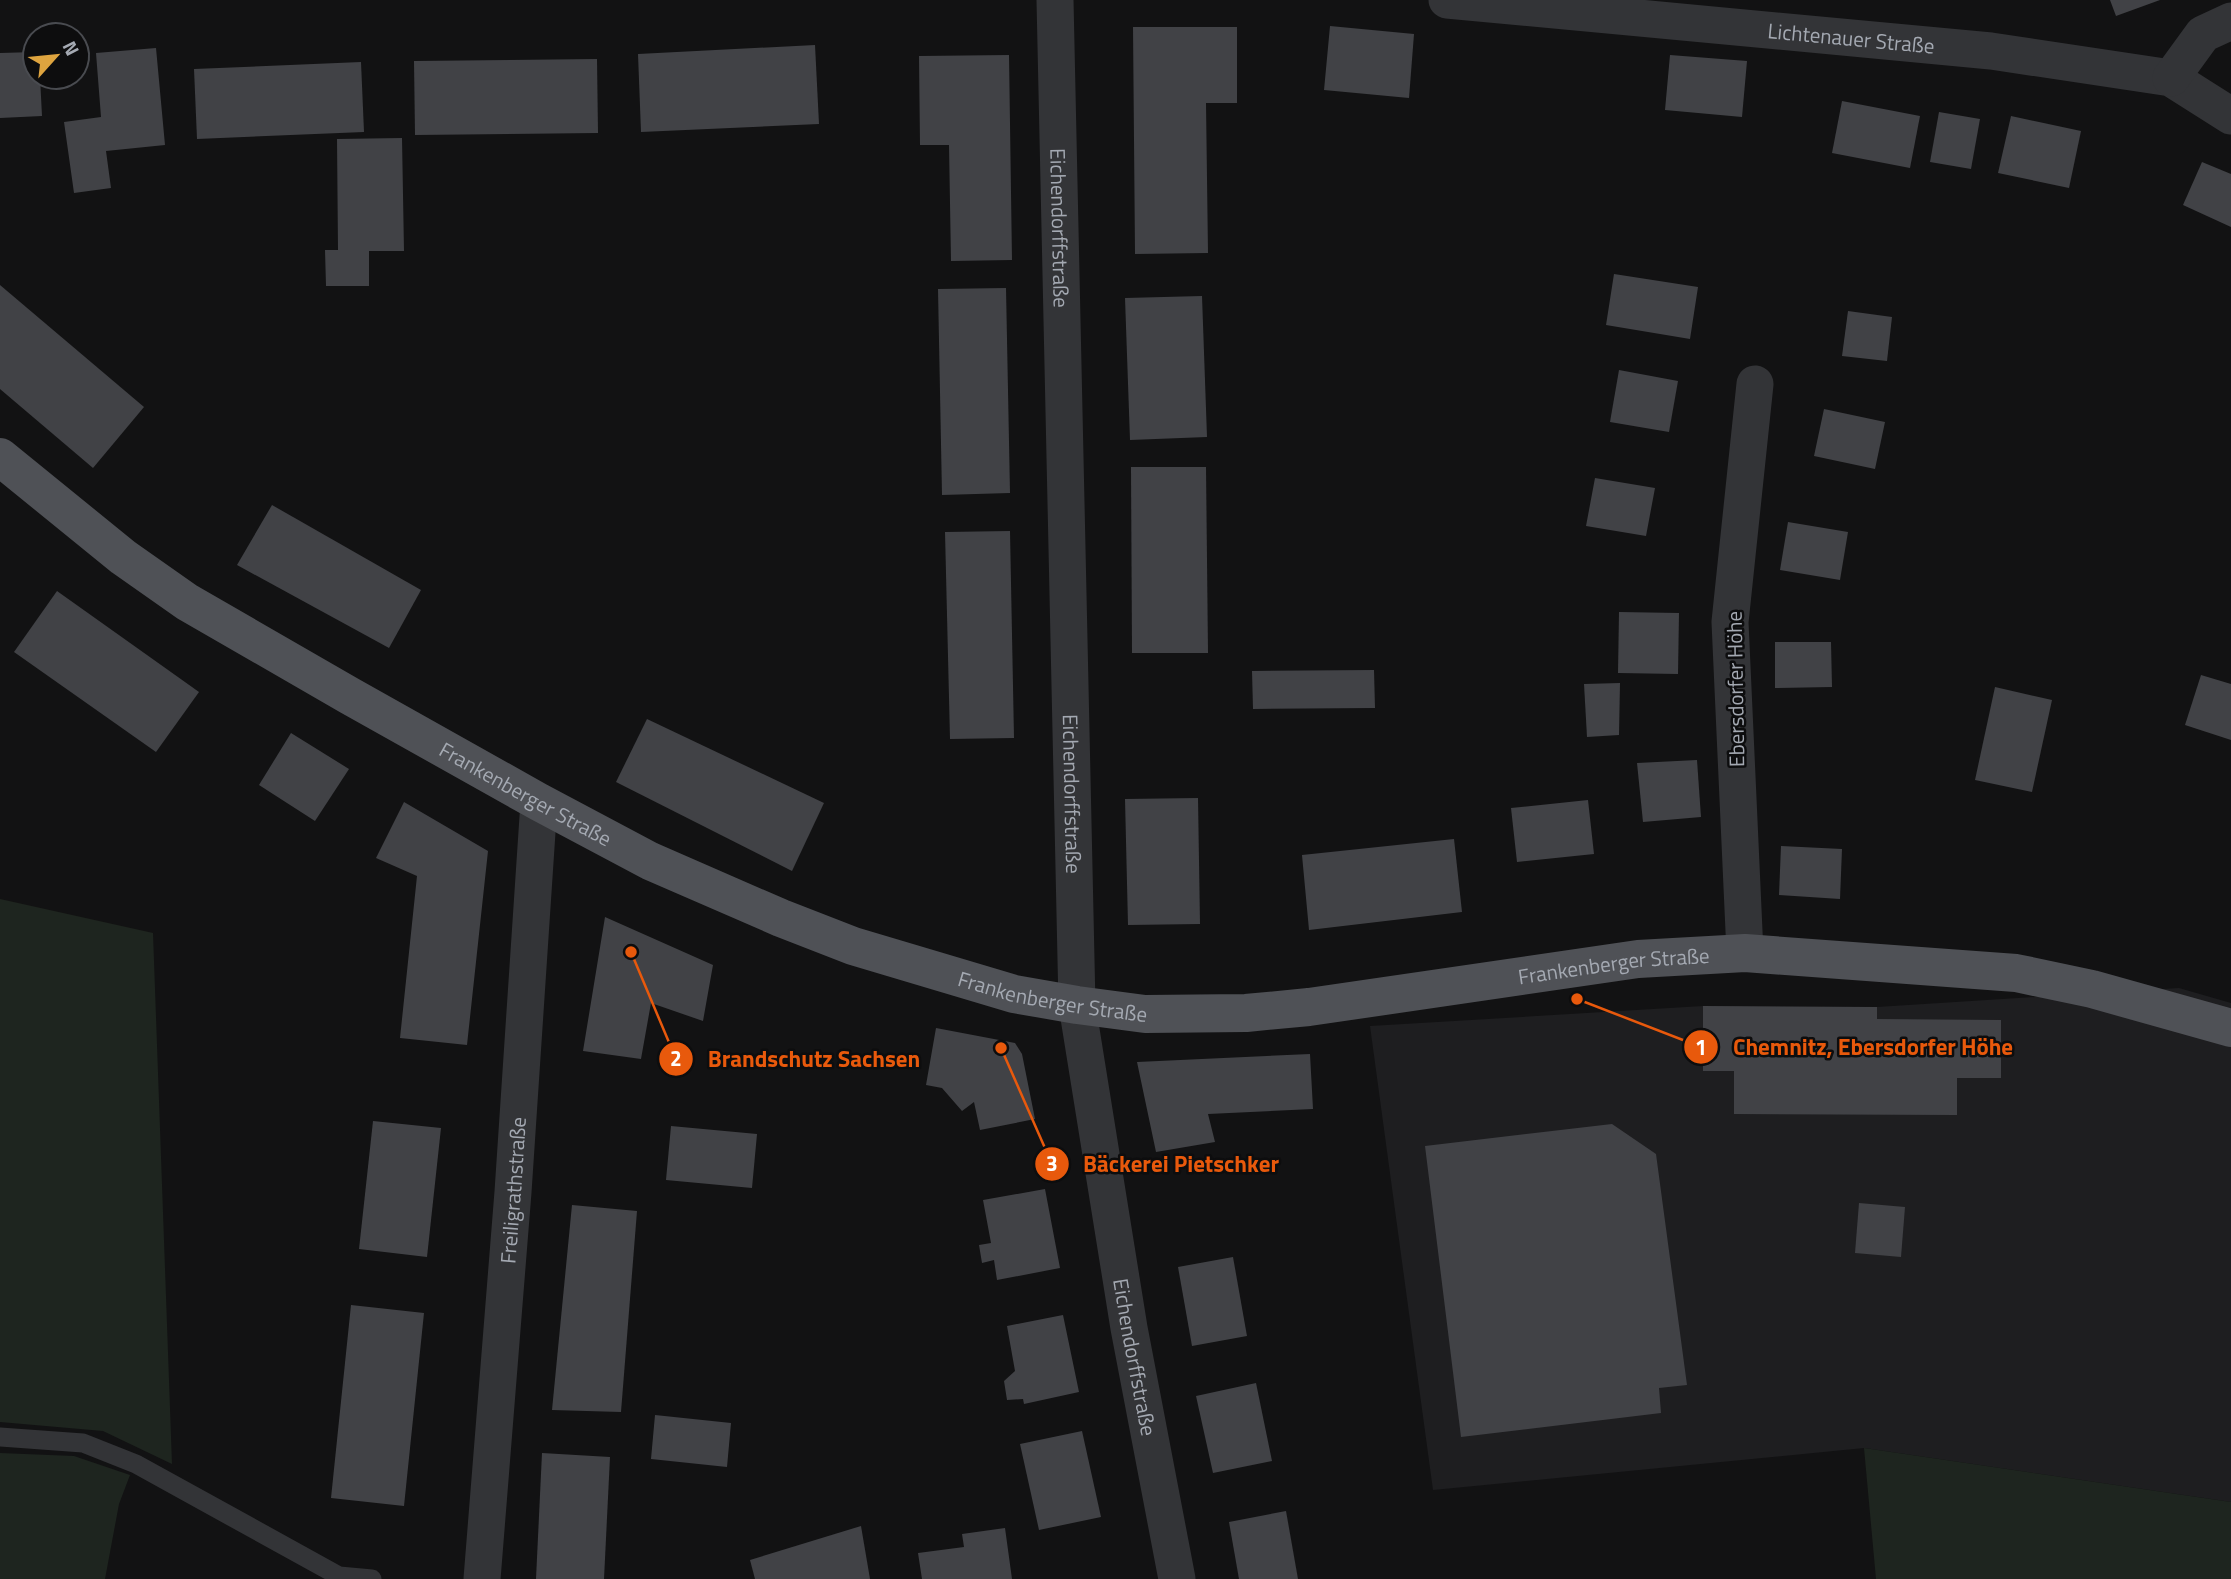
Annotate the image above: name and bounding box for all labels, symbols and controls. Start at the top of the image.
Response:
street label: Lichtenauer Straße [1766,14,1936,62]
north arrow [21,21,91,91]
text: N [56,36,88,61]
street label: Eichendorffstraße [1042,148,1078,308]
street label: Ebersdorfer Höhe [1718,611,1752,767]
street label: Eichendorffstraße [1055,714,1090,874]
street label: Frankenberger Straße [434,733,618,854]
street label: Frankenberger Straße [1516,939,1710,992]
street label: Frankenberger Straße [954,962,1149,1030]
callout: Chemnitz, Ebersdorfer Höhe [1684,1025,2027,1069]
text: Chemnitz, Ebersdorfer Höhe [1733,1029,2013,1064]
text: 1 [1695,1031,1707,1063]
callout: Brandschutz Sachsen [659,1037,934,1081]
text: Brandschutz Sachsen [708,1041,920,1076]
text: 2 [670,1042,682,1074]
street label: Freiligrathstraße [491,1116,534,1265]
callout: Bäckerei Pietschker [1034,1142,1293,1186]
text: Bäckerei Pietschker [1083,1146,1279,1181]
text: 3 [1046,1147,1058,1179]
street label: Eichendorffstraße [1105,1276,1165,1438]

